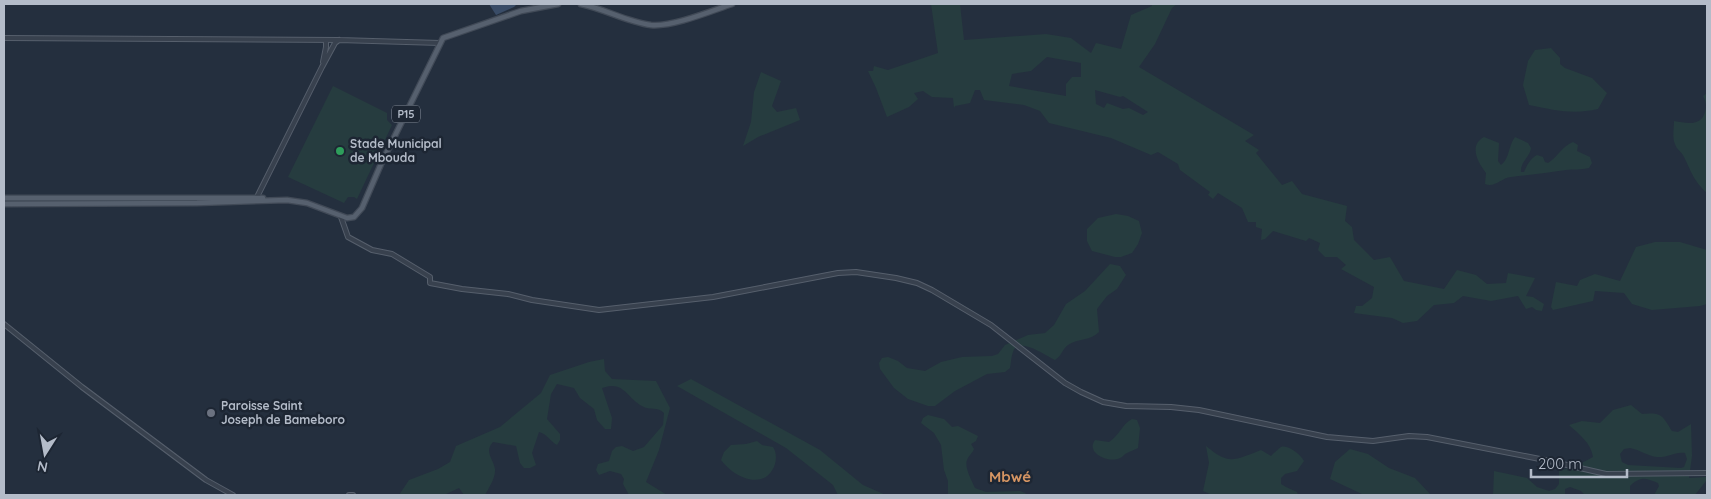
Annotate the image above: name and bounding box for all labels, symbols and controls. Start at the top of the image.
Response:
road number: P15 [392,106,420,122]
place label: Stade Municipal de Mbouda [350,136,442,165]
marker: Stade Municipal de Mbouda [334,145,346,157]
place label: Paroisse Saint Joseph de Bameboro [221,398,345,427]
marker: Paroisse Saint Joseph de Bameboro [205,407,217,419]
north arrow [20,429,70,479]
scale bar [1531,446,1627,478]
text: 200 m [1538,454,1582,473]
text: N [36,457,49,477]
district label: Mbwé [989,467,1031,486]

